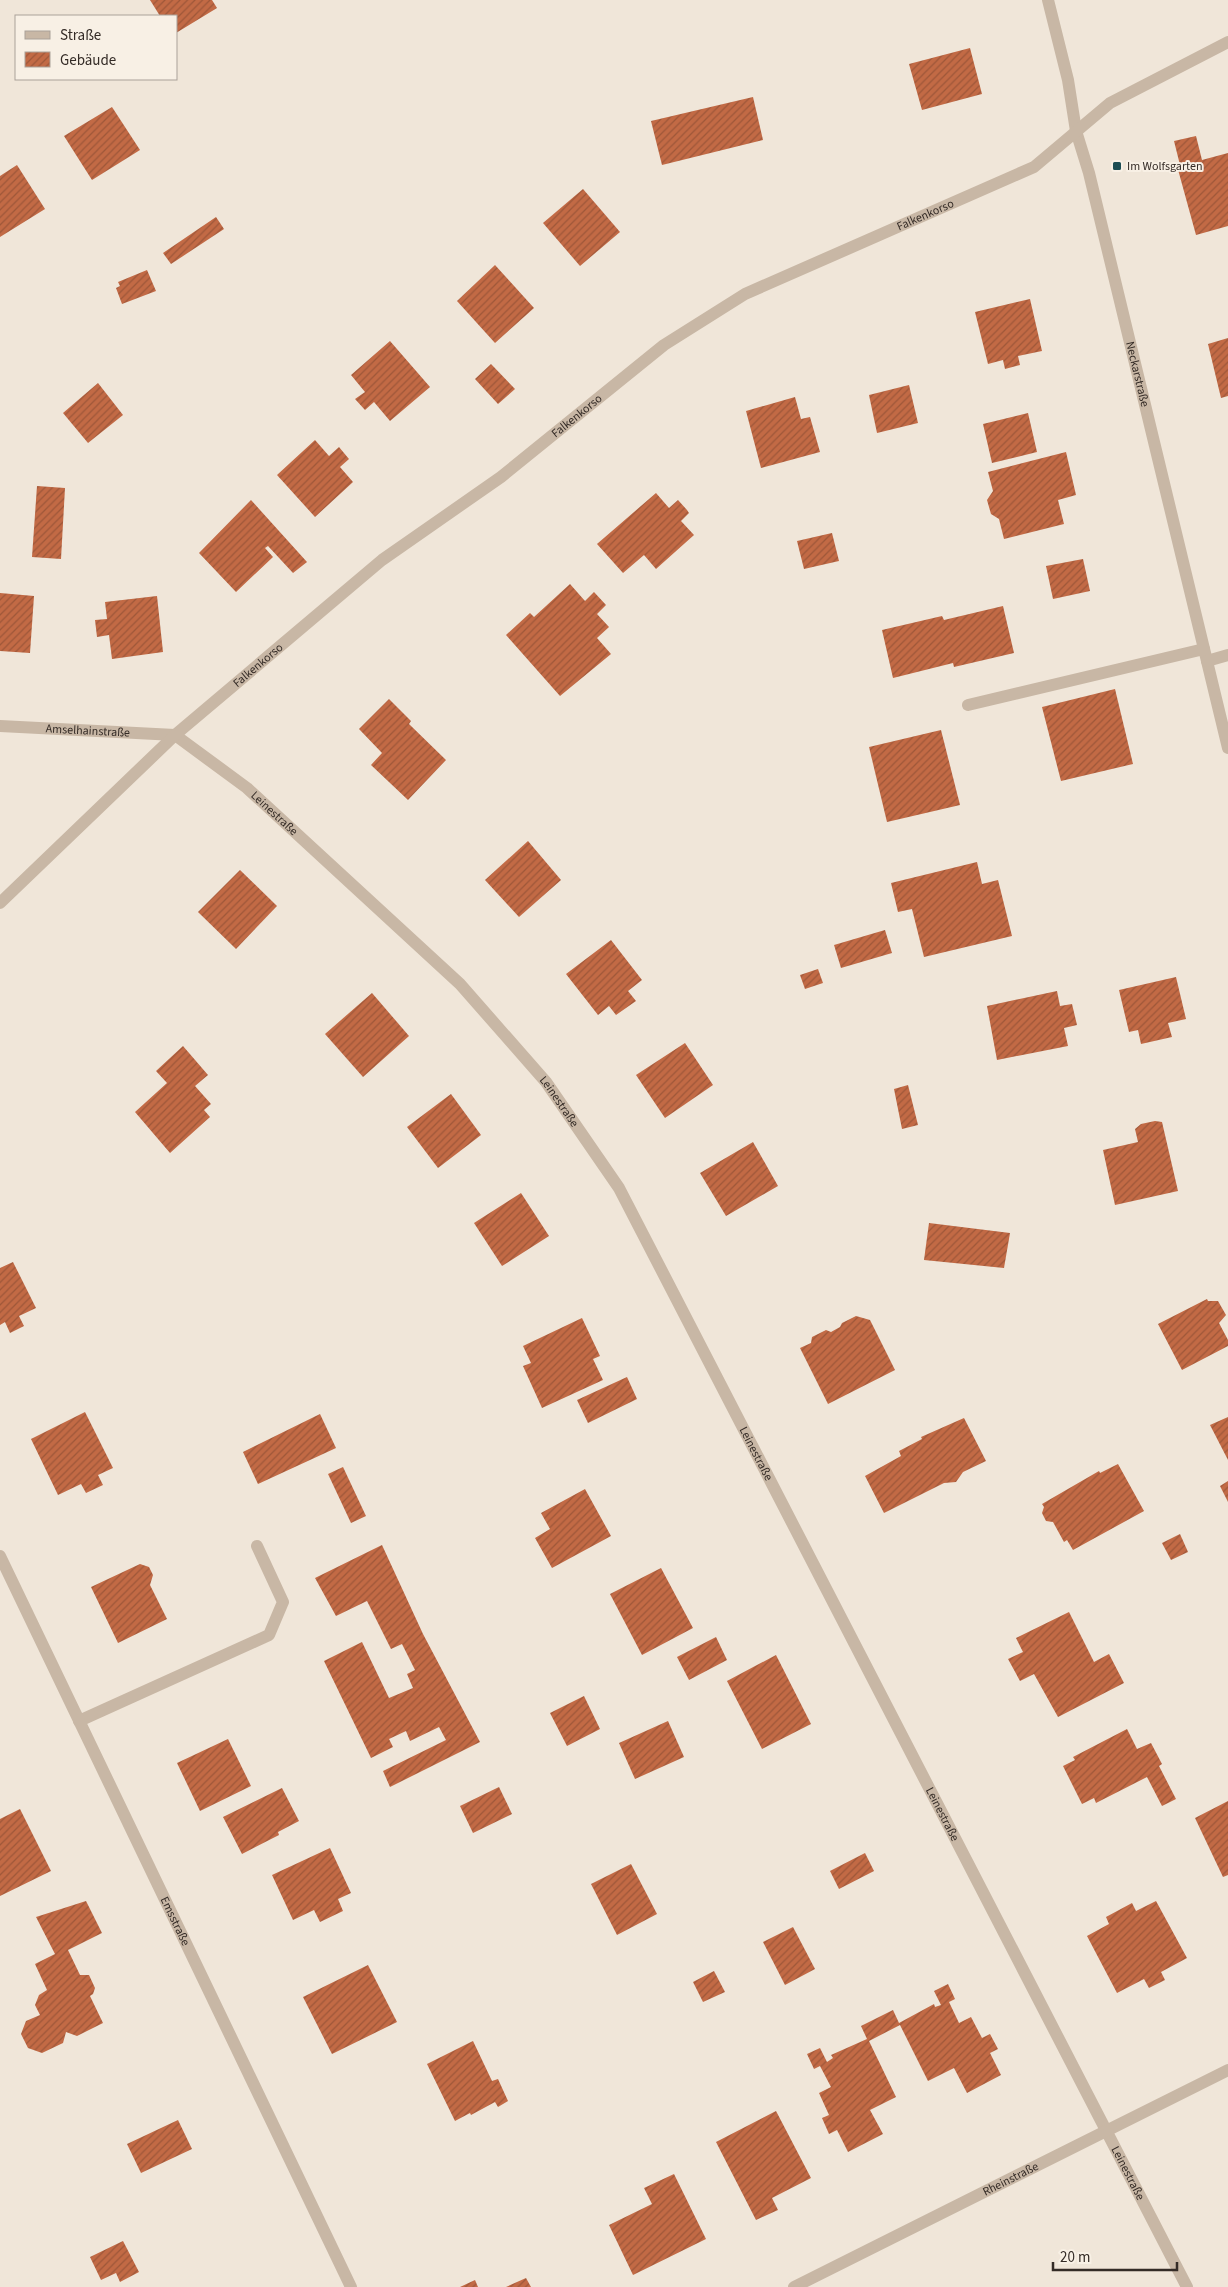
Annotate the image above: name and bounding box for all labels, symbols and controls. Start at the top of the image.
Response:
legend [15,15,178,80]
text: Straße [60,25,101,46]
text: Gebäude [60,50,116,71]
place label: Im Wolfsgarten [1127,158,1202,175]
marker: Im Wolfsgarten [1111,160,1123,172]
street label: Falkenkorso [894,195,957,235]
street label: Neckarstraße [1121,340,1153,409]
street label: Falkenkorso [548,390,606,442]
street label: Falkenkorso [229,639,287,692]
street label: Amselhainstraße [45,720,130,742]
street label: Leinestraße [247,787,302,840]
street label: Leinestraße [535,1072,583,1131]
street label: Leinestraße [735,1424,777,1484]
street label: Leinestraße [921,1784,963,1844]
street label: Emsstraße [156,1894,194,1949]
street label: Leinestraße [1107,2143,1149,2203]
street label: Rheinstraße [980,2158,1042,2200]
scale bar [1053,2240,1177,2272]
text: 20 m [1060,2247,1090,2268]

